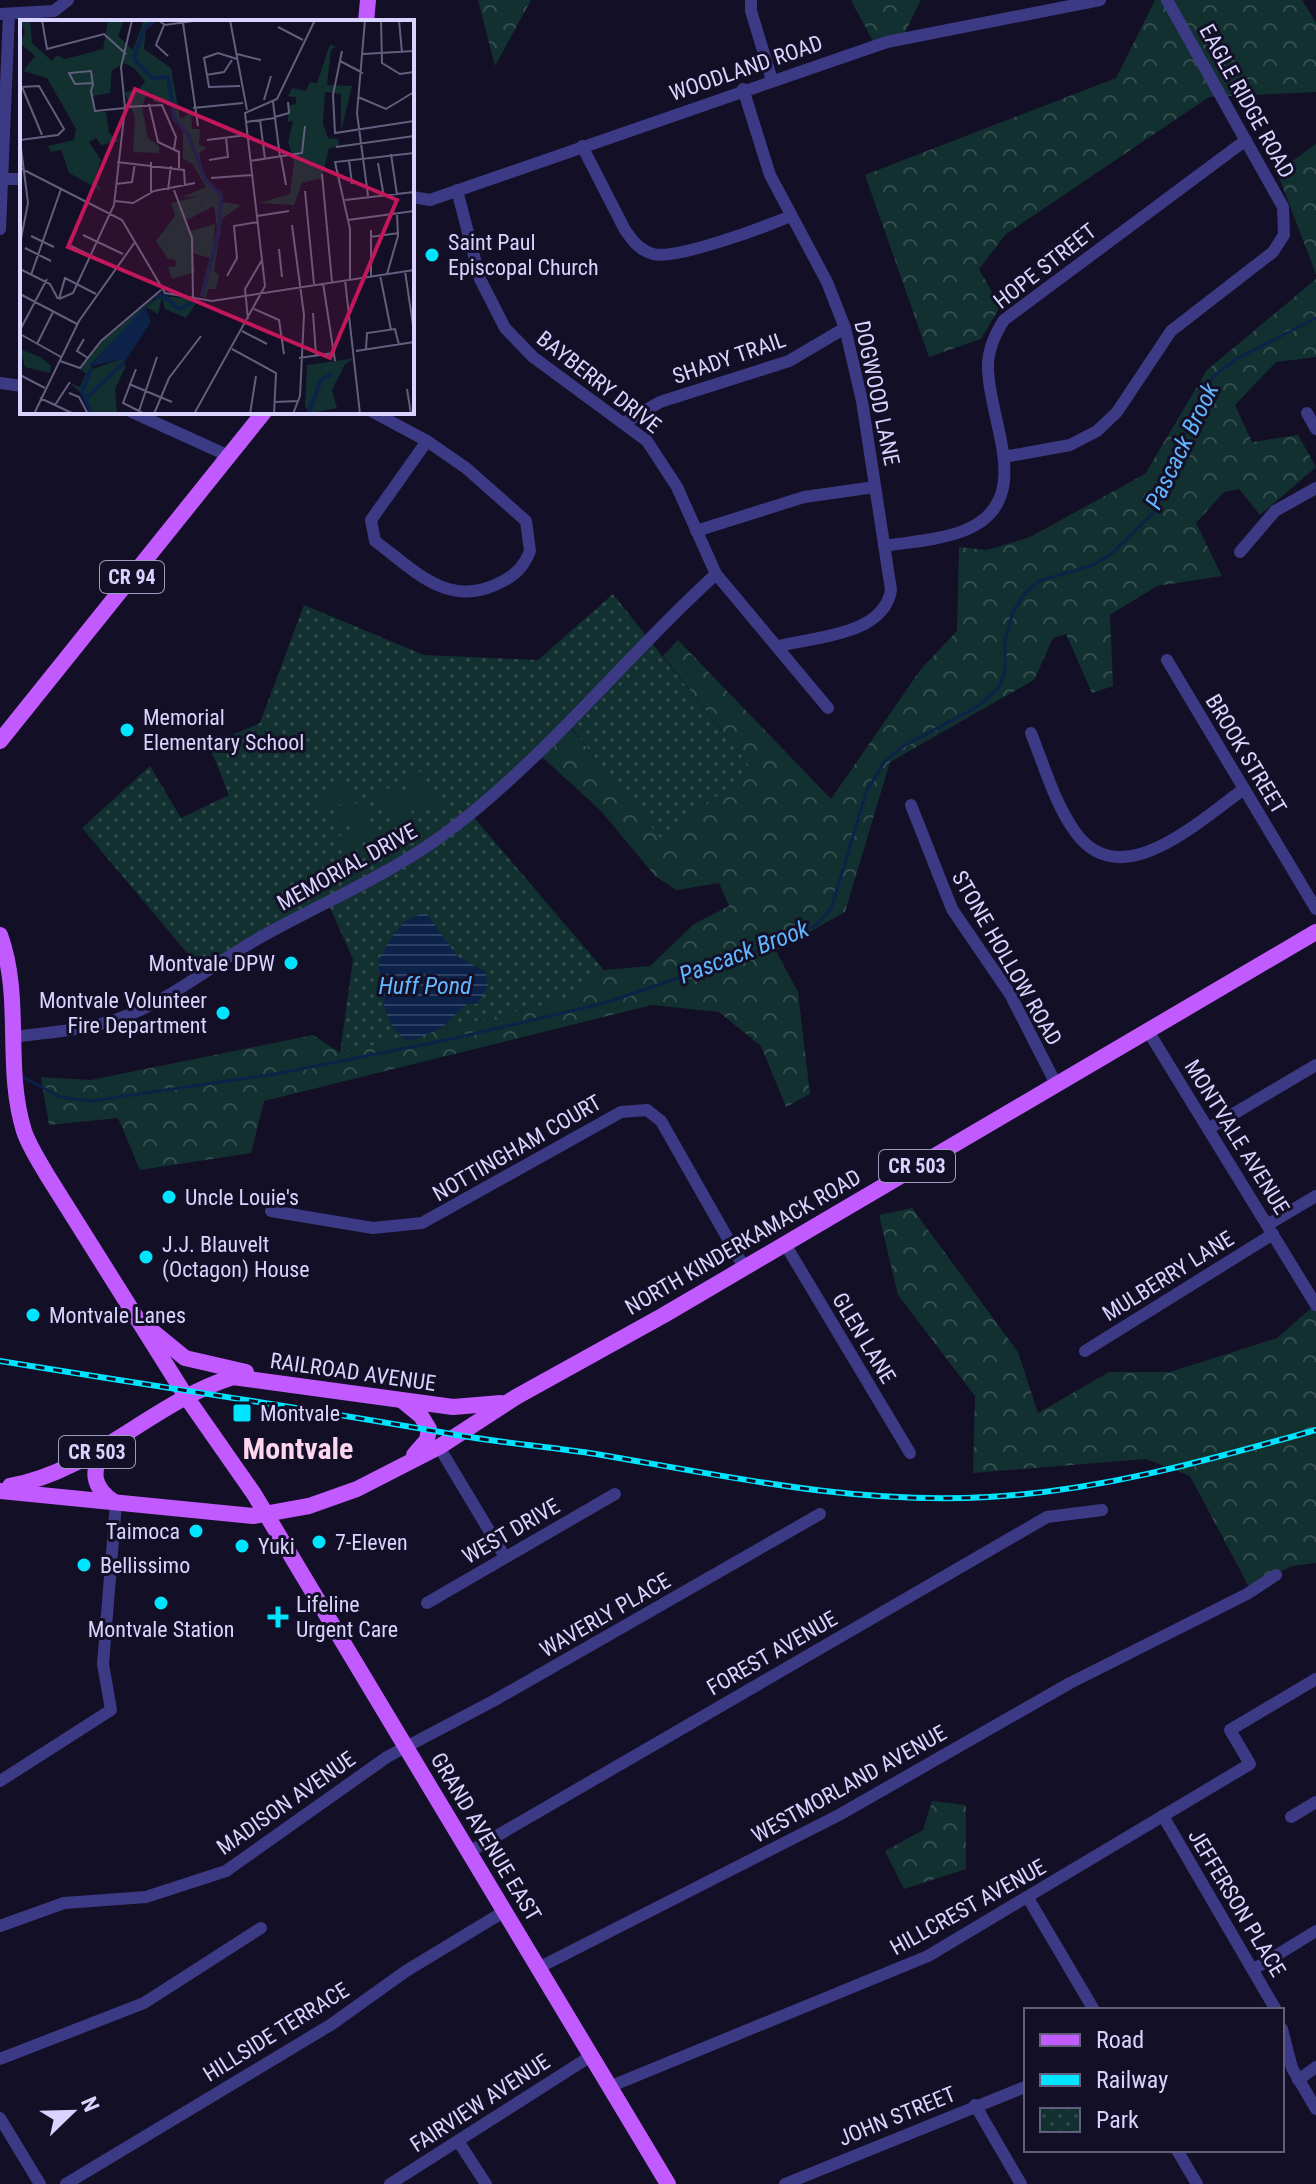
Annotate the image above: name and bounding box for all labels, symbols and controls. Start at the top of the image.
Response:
inset map [20,20,414,414]
street label: EAGLE RIDGE ROAD [1194,20,1300,182]
street label: WOODLAND ROAD [666,30,826,106]
street label: HOPE STREET [989,218,1101,314]
place label: Saint Paul Episcopal Church [448,230,599,280]
marker: Saint Paul Episcopal Church [423,246,441,264]
street label: DOGWOOD LANE [849,318,905,468]
street label: BAYBERRY DRIVE [532,326,666,438]
street label: SHADY TRAIL [669,327,789,389]
water label: Pascack Brook [1139,378,1225,514]
road number: CR 94 [100,561,164,593]
street label: BROOK STREET [1200,690,1292,818]
place label: Memorial Elementary School [143,705,304,755]
marker: Memorial Elementary School [118,721,136,739]
street label: MEMORIAL DRIVE [273,818,421,916]
street label: STONE HOLLOW ROAD [947,866,1067,1050]
water label: Pascack Brook [675,914,813,990]
place label: Montvale DPW [148,951,275,976]
marker: Montvale DPW [282,954,300,972]
water label: Huff Pond [378,972,472,1000]
place label: Montvale Volunteer Fire Department [39,988,207,1038]
marker: Montvale Volunteer Fire Department [214,1004,232,1022]
street label: MONTVALE AVENUE [1179,1055,1295,1219]
street label: NOTTINGHAM COURT [428,1090,606,1206]
road number: CR 503 [879,1150,955,1182]
street label: NORTH KINDERKAMACK ROAD [621,1164,865,1320]
place label: Uncle Louie's [185,1185,299,1210]
marker: Uncle Louie's [160,1188,178,1206]
street label: MULBERRY LANE [1098,1226,1238,1326]
place label: J.J. Blauvelt (Octagon) House [162,1232,310,1283]
marker: J.J. Blauvelt (Octagon) House [137,1248,155,1266]
street label: GLEN LANE [827,1288,901,1388]
place label: Montvale Lanes [49,1303,186,1328]
marker: Montvale Lanes [24,1306,42,1324]
street label: RAILROAD AVENUE [268,1348,438,1396]
place label: Montvale [260,1401,340,1426]
marker: Montvale [231,1402,253,1424]
district label: Montvale [243,1431,353,1466]
road number: CR 503 [59,1436,135,1468]
street label: WEST DRIVE [458,1493,564,1569]
place label: Taimoca [106,1519,180,1544]
marker: Taimoca [187,1522,205,1540]
place label: 7-Eleven [335,1530,408,1555]
marker: 7-Eleven [310,1533,328,1551]
place label: Yuki [258,1534,295,1559]
marker: Yuki [233,1537,251,1555]
place label: Bellissimo [100,1553,190,1578]
marker: Bellissimo [75,1556,93,1574]
street label: WAVERLY PLACE [535,1568,675,1662]
place label: Lifeline Urgent Care [296,1592,398,1642]
marker: Montvale Station [152,1594,170,1612]
marker: Lifeline Urgent Care [267,1606,289,1628]
street label: FOREST AVENUE [703,1606,841,1700]
place label: Montvale Station [88,1617,234,1642]
street label: WESTMORLAND AVENUE [747,1720,951,1848]
street label: MADISON AVENUE [212,1746,360,1860]
street label: GRAND AVENUE EAST [426,1748,546,1926]
street label: JEFFERSON PLACE [1183,1825,1291,1981]
street label: HILLCREST AVENUE [886,1854,1050,1960]
street label: HILLSIDE TERRACE [199,1977,353,2087]
legend [1024,2008,1284,2152]
text: Road [1096,2026,1144,2054]
street label: FAIRVIEW AVENUE [406,2049,554,2157]
text: Railway [1096,2066,1168,2094]
north arrow [32,2072,112,2152]
street label: JOHN STREET [835,2081,959,2151]
text: N [76,2093,104,2115]
text: Park [1096,2106,1139,2134]

